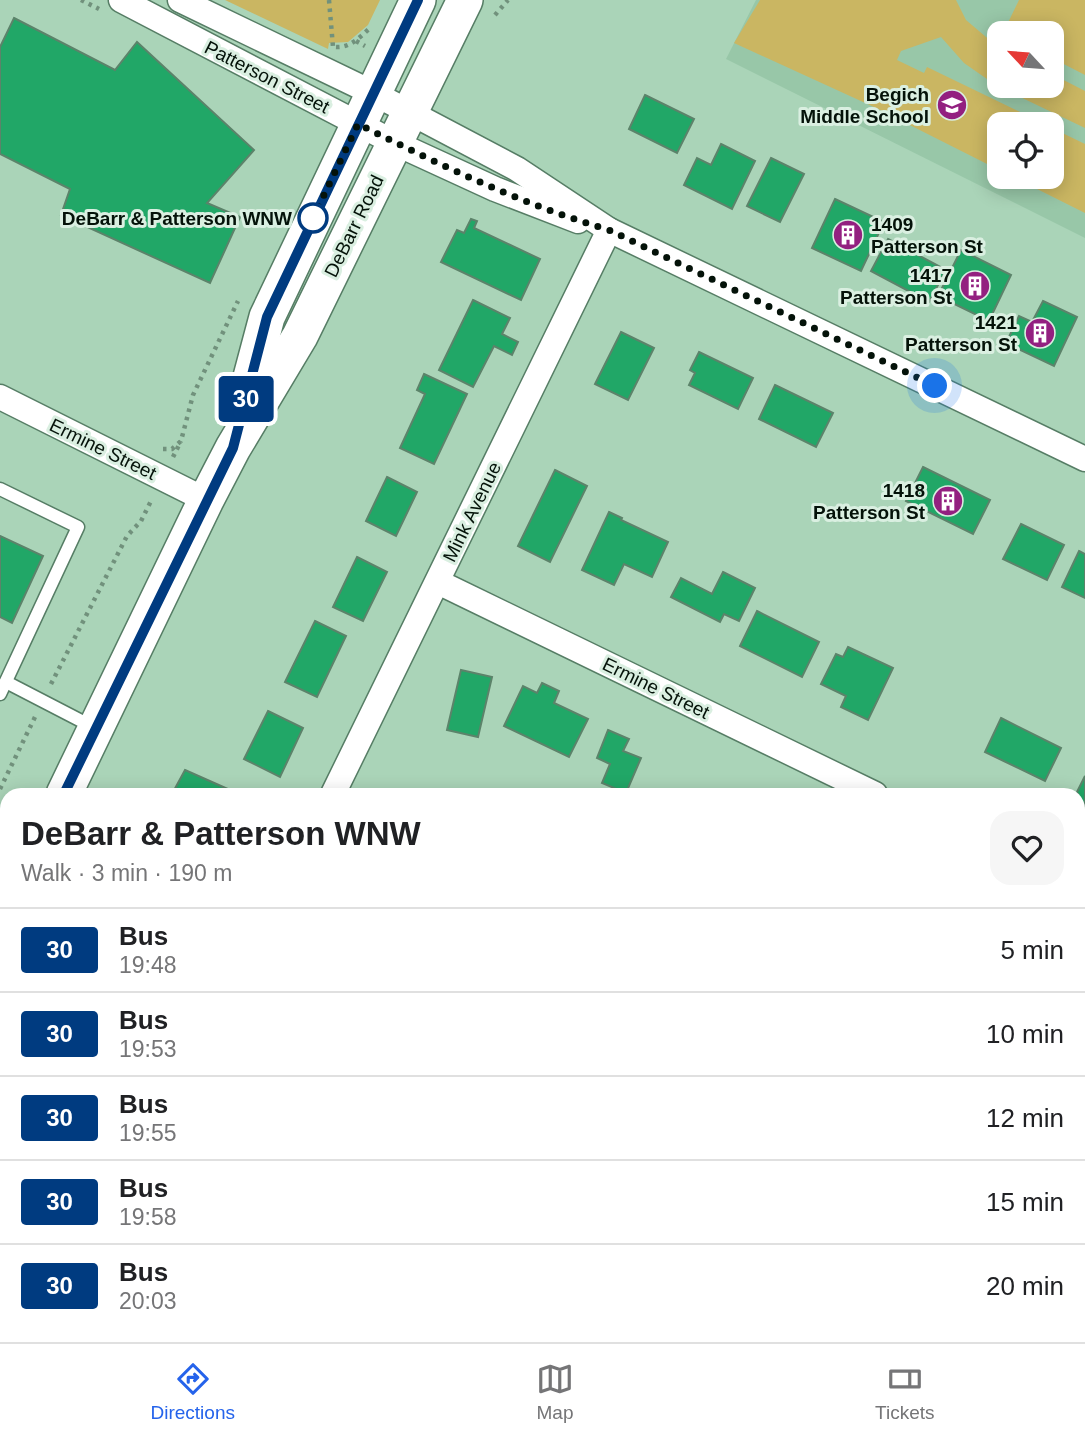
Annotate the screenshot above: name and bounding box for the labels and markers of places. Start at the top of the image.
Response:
place label: Begich Middle School [800,84,929,127]
school or university icon: Begich Middle School [935,88,969,122]
marker: DeBarr & Patterson WNW [298,203,328,233]
place label: DeBarr & Patterson WNW [62,208,292,229]
place label: 1409 Patterson St [871,214,984,257]
building icon: 1409 Patterson St [831,218,865,252]
place label: 1417 Patterson St [840,265,953,308]
building icon: 1417 Patterson St [958,269,992,303]
place label: 1421 Patterson St [905,312,1018,355]
building icon: 1421 Patterson St [1023,316,1057,350]
place label: 1418 Patterson St [813,480,926,523]
building icon: 1418 Patterson St [931,484,965,518]

